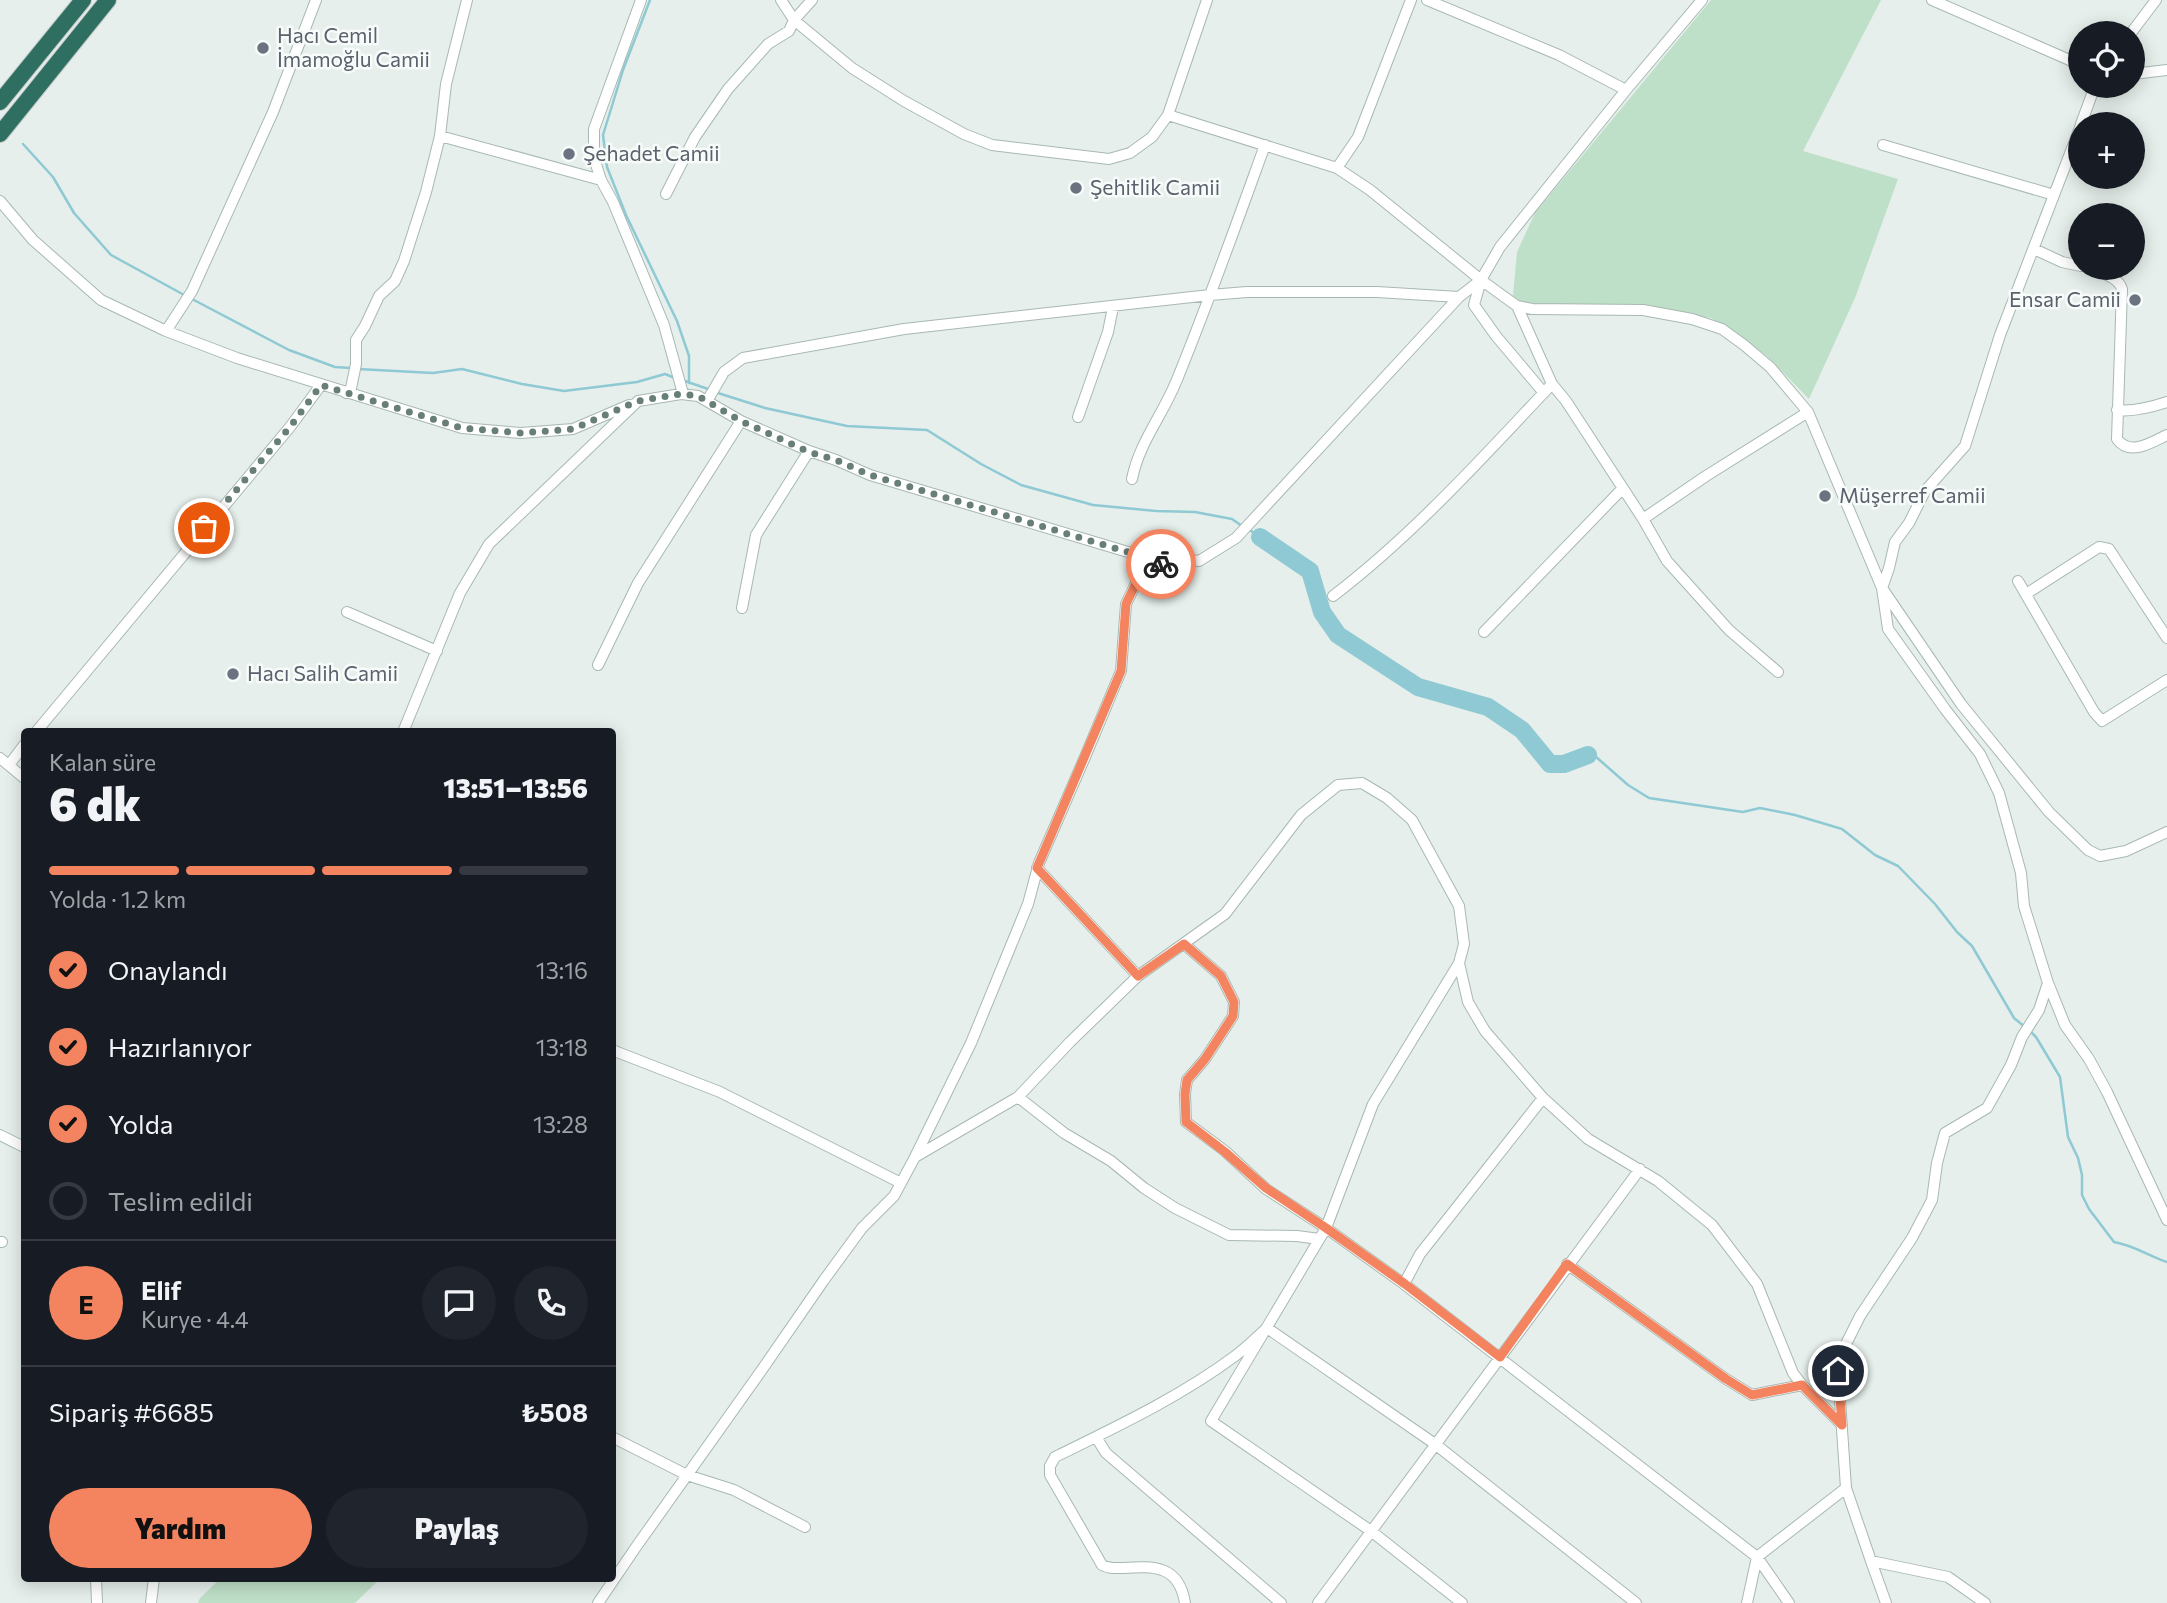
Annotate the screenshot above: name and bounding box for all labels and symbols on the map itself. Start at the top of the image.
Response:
place label: Hacı Cemil İmamoğlu Camii [277,22,430,71]
marker: Hacı Cemil İmamoğlu Camii [255,40,271,56]
place label: Şehadet Camii [583,140,720,165]
marker: Şehadet Camii [561,146,577,162]
place label: Şehitlik Camii [1090,174,1220,199]
marker: Şehitlik Camii [1068,180,1084,196]
place label: Ensar Camii [2009,286,2121,311]
marker: Ensar Camii [2127,292,2143,308]
place label: Müşerref Camii [1839,482,1986,507]
marker: Müşerref Camii [1817,488,1833,504]
pin [174,498,234,558]
courier [1126,529,1196,599]
place label: Hacı Salih Camii [247,660,398,685]
marker: Hacı Salih Camii [225,666,241,682]
pin [1808,1341,1868,1401]

